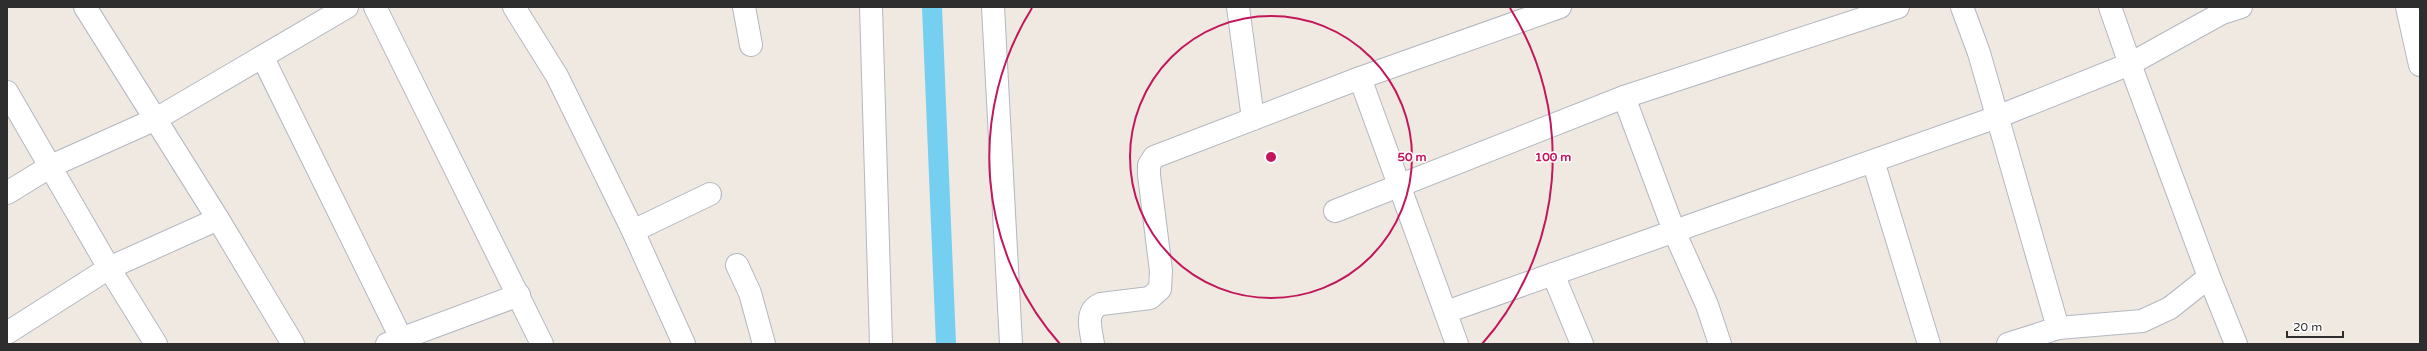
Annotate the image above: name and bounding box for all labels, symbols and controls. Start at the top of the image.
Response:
centre of rings [1264,150,1278,164]
text: 50 m [1397,150,1427,164]
text: 100 m [1535,150,1571,164]
scale bar [2287,313,2343,339]
text: 20 m [2293,320,2322,334]

